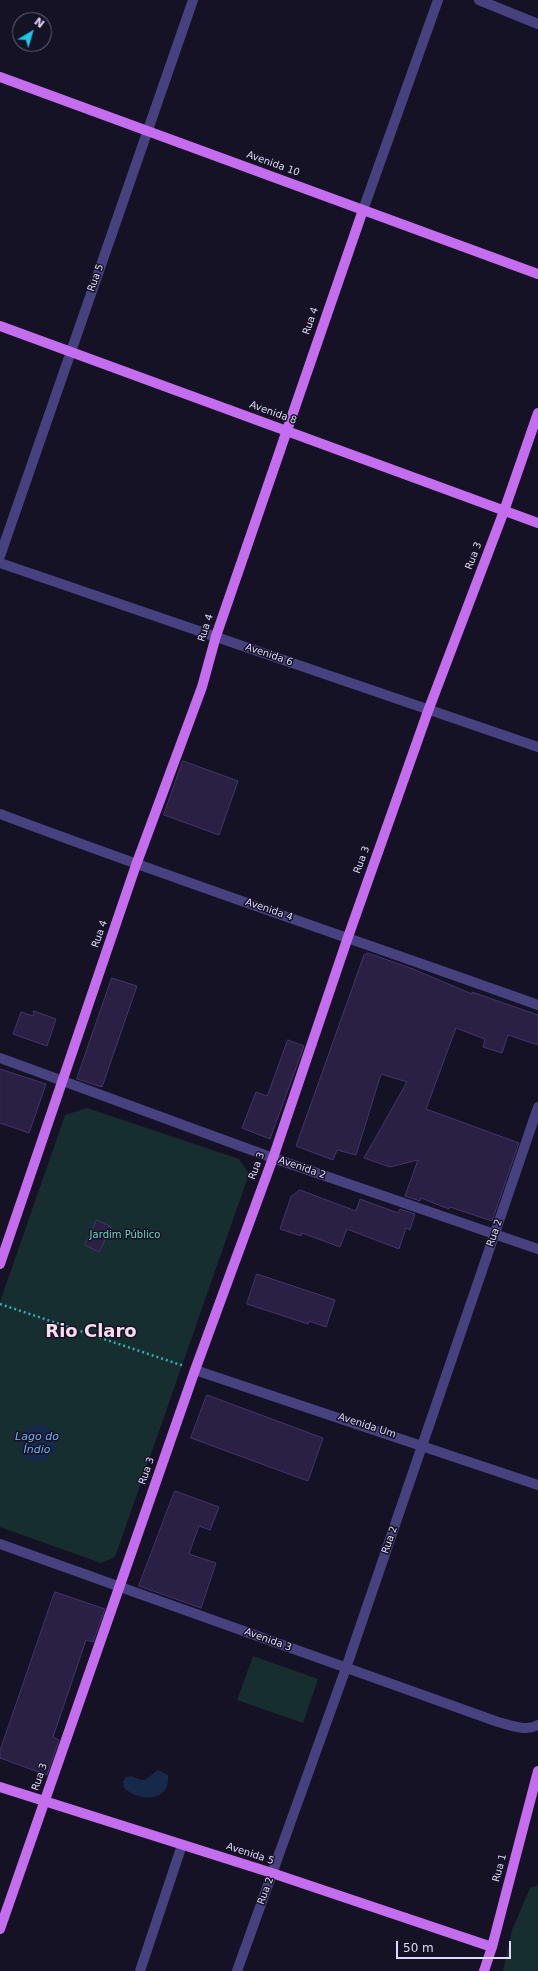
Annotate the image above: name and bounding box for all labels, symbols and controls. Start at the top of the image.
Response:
north arrow [12,12,52,52]
text: N [31,15,47,31]
street label: Avenida 10 [245,149,301,179]
street label: Rua 5 [85,263,107,293]
street label: Rua 4 [301,306,321,336]
street label: Avenida 8 [248,399,298,427]
street label: Rua 3 [463,541,485,571]
street label: Rua 4 [196,613,216,643]
street label: Avenida 6 [244,641,294,669]
street label: Rua 3 [351,845,373,875]
street label: Avenida 4 [244,896,294,924]
street label: Rua 4 [90,919,110,949]
street label: Rua 3 [246,1151,268,1181]
street label: Avenida 2 [277,1154,327,1182]
street label: Rua 2 [485,1218,505,1248]
park label: Jardim Público [90,1229,160,1241]
district label: Rio Claro [45,1321,137,1343]
street label: Avenida Um [337,1411,397,1441]
water label: Lago do Índio [15,1430,59,1456]
street label: Rua 3 [137,1456,157,1486]
street label: Rua 2 [380,1525,400,1555]
street label: Avenida 3 [243,1626,293,1654]
street label: Rua 3 [30,1762,50,1792]
street label: Avenida 5 [225,1841,275,1867]
street label: Rua 1 [491,1853,509,1883]
street label: Rua 2 [255,1876,277,1906]
scale bar [398,1933,513,1959]
text: 50 m [403,1941,434,1955]

